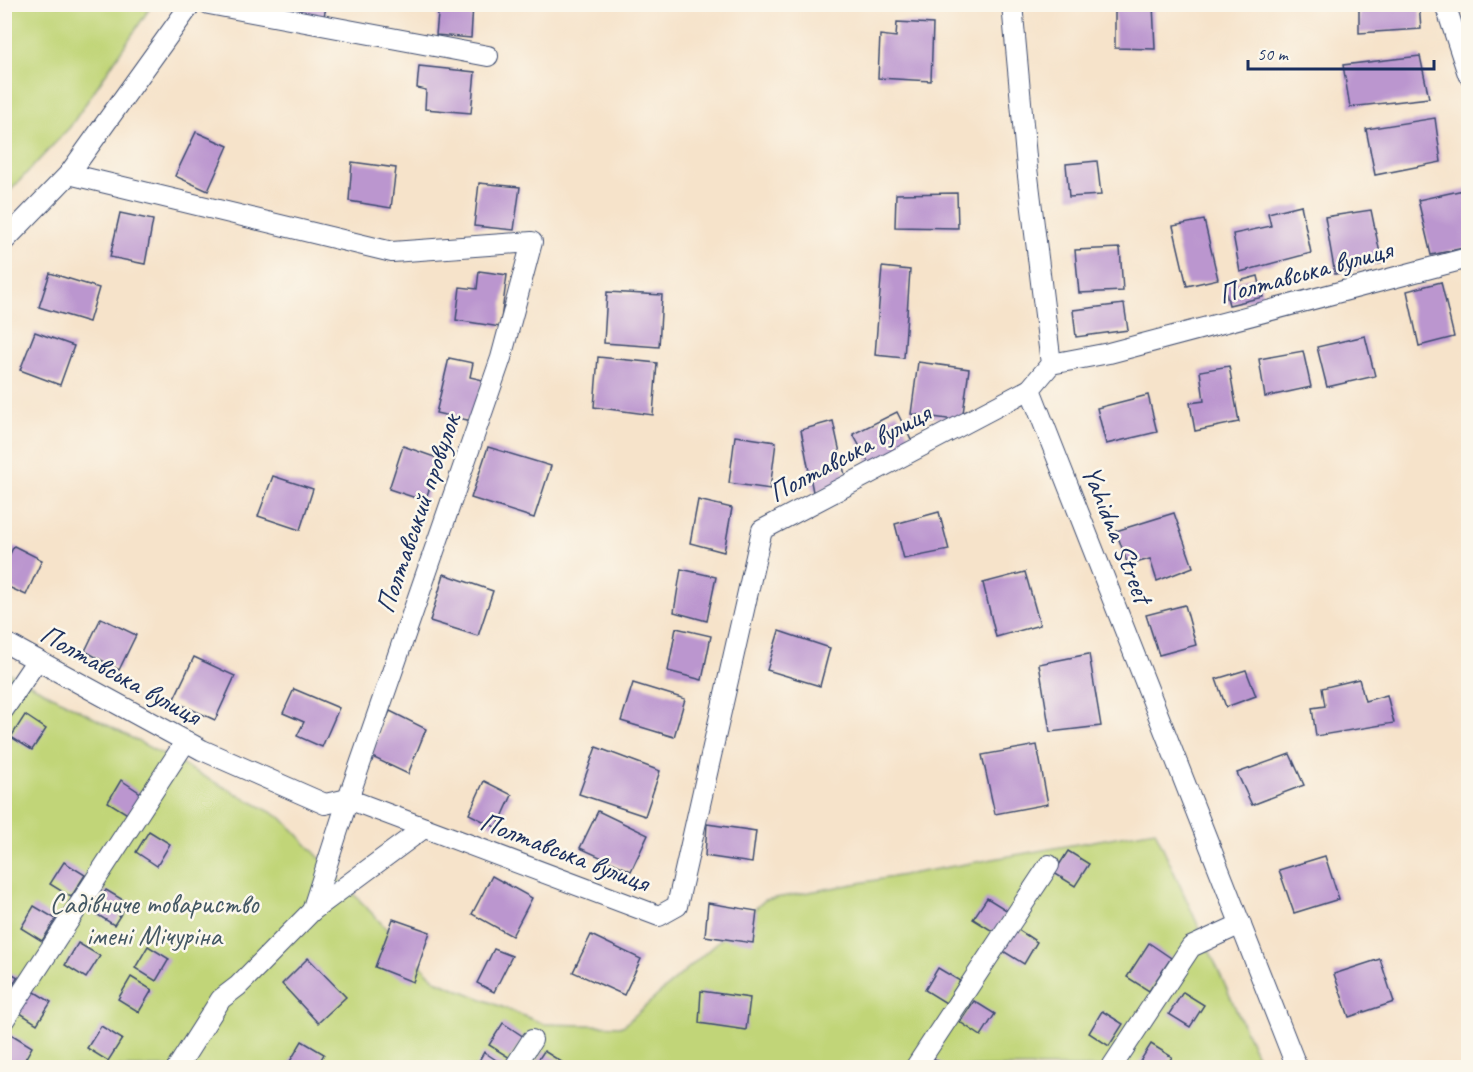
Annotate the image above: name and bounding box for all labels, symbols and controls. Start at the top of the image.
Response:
scale bar [1248,33,1434,71]
text: 50 m [1257,43,1290,65]
street label: Полтавська вулиця [1214,231,1398,311]
street label: Полтавська вулиця [762,394,938,510]
street label: Полтавський провулок [367,406,469,617]
street label: Yahidna Street [1074,460,1162,612]
street label: Полтавська вулиця [34,616,209,734]
street label: Полтавська вулиця [475,803,657,901]
park label: Садівниче товариство імені Мічуріна [50,886,260,953]

